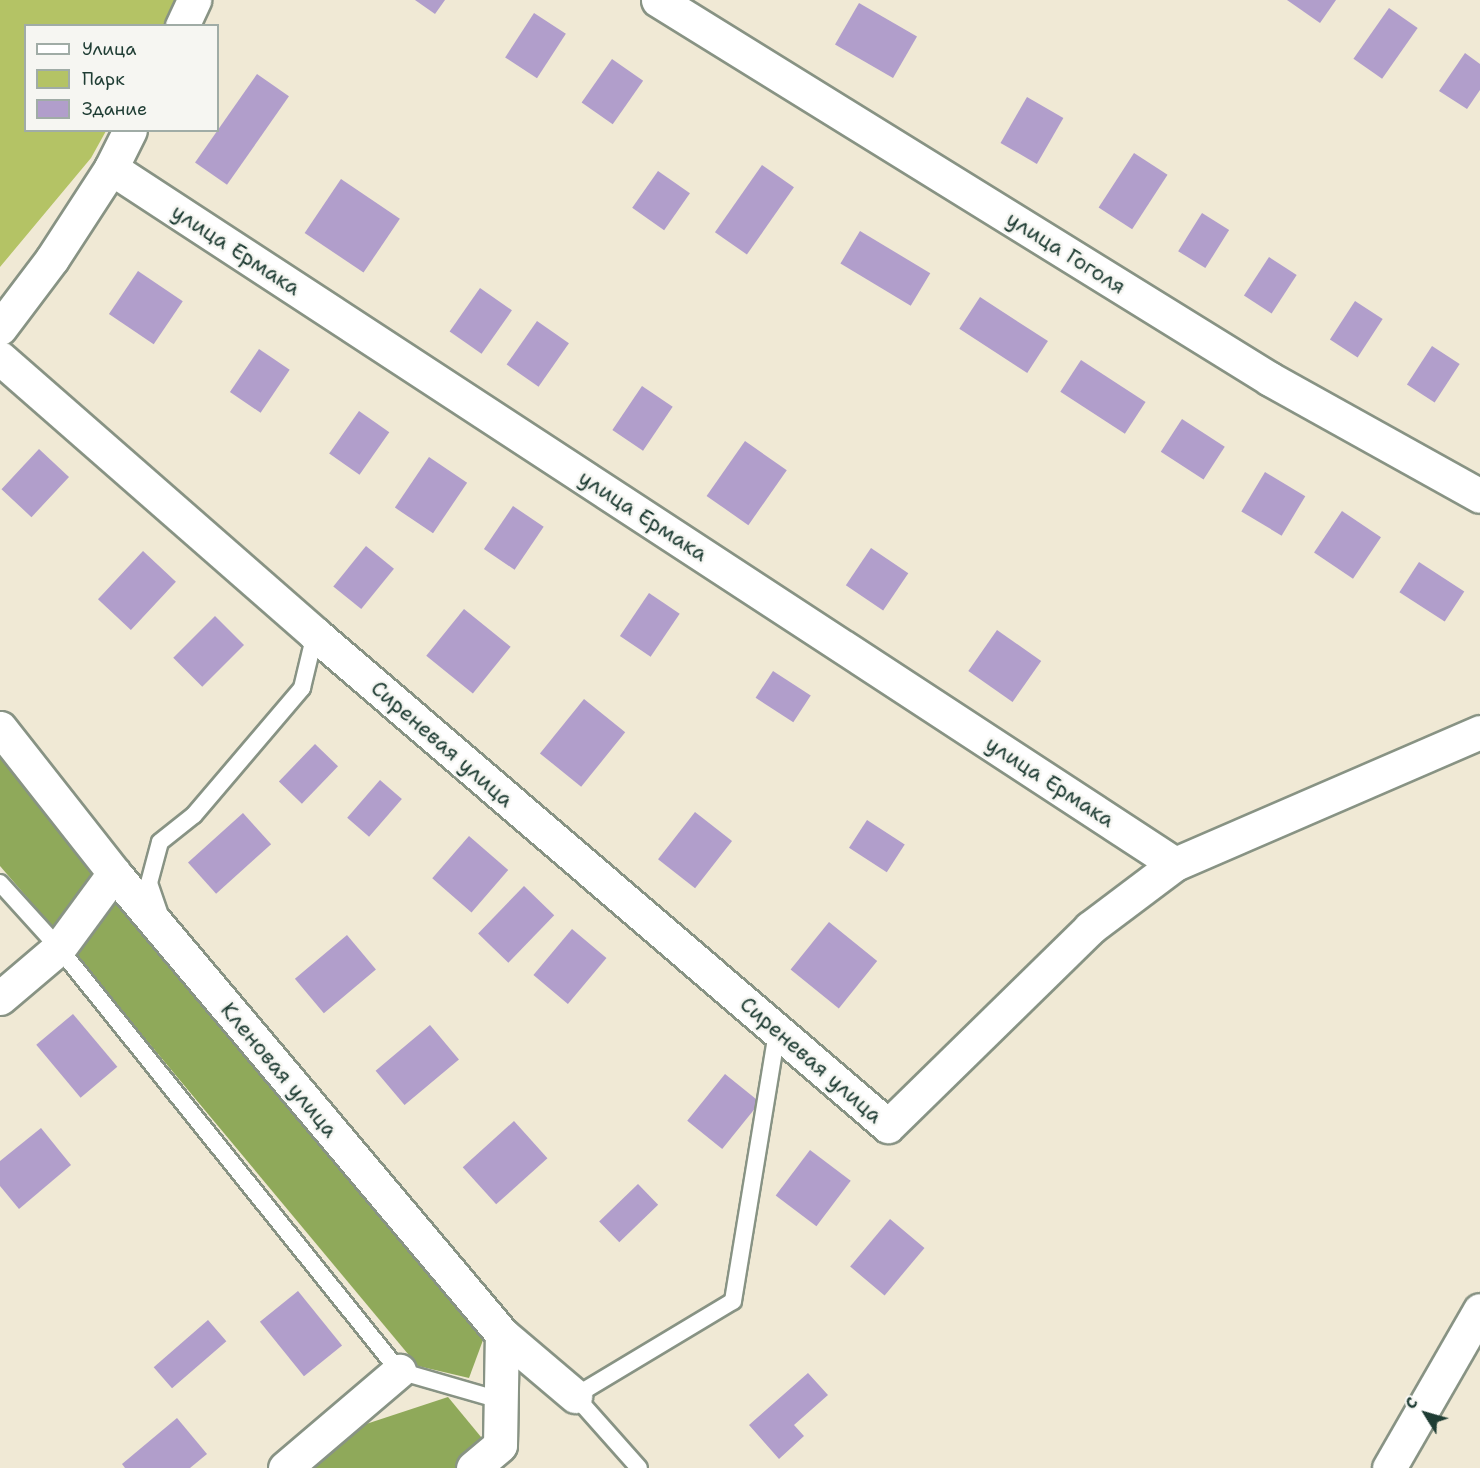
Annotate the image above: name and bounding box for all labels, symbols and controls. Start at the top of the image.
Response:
legend [24,24,219,132]
text: Улица [82,37,136,61]
text: Парк [82,67,125,91]
text: Здание [82,97,147,121]
street label: улица Ермака [167,199,305,301]
street label: улица Гоголя [1002,206,1130,300]
street label: улица Ермака [574,465,712,567]
street label: Сиреневая улица [366,675,518,813]
street label: улица Ермака [981,731,1119,833]
street label: Сиреневая улица [735,991,887,1129]
street label: Кленовая улица [215,997,343,1143]
north arrow [1396,1384,1456,1444]
text: С [1400,1393,1423,1413]

